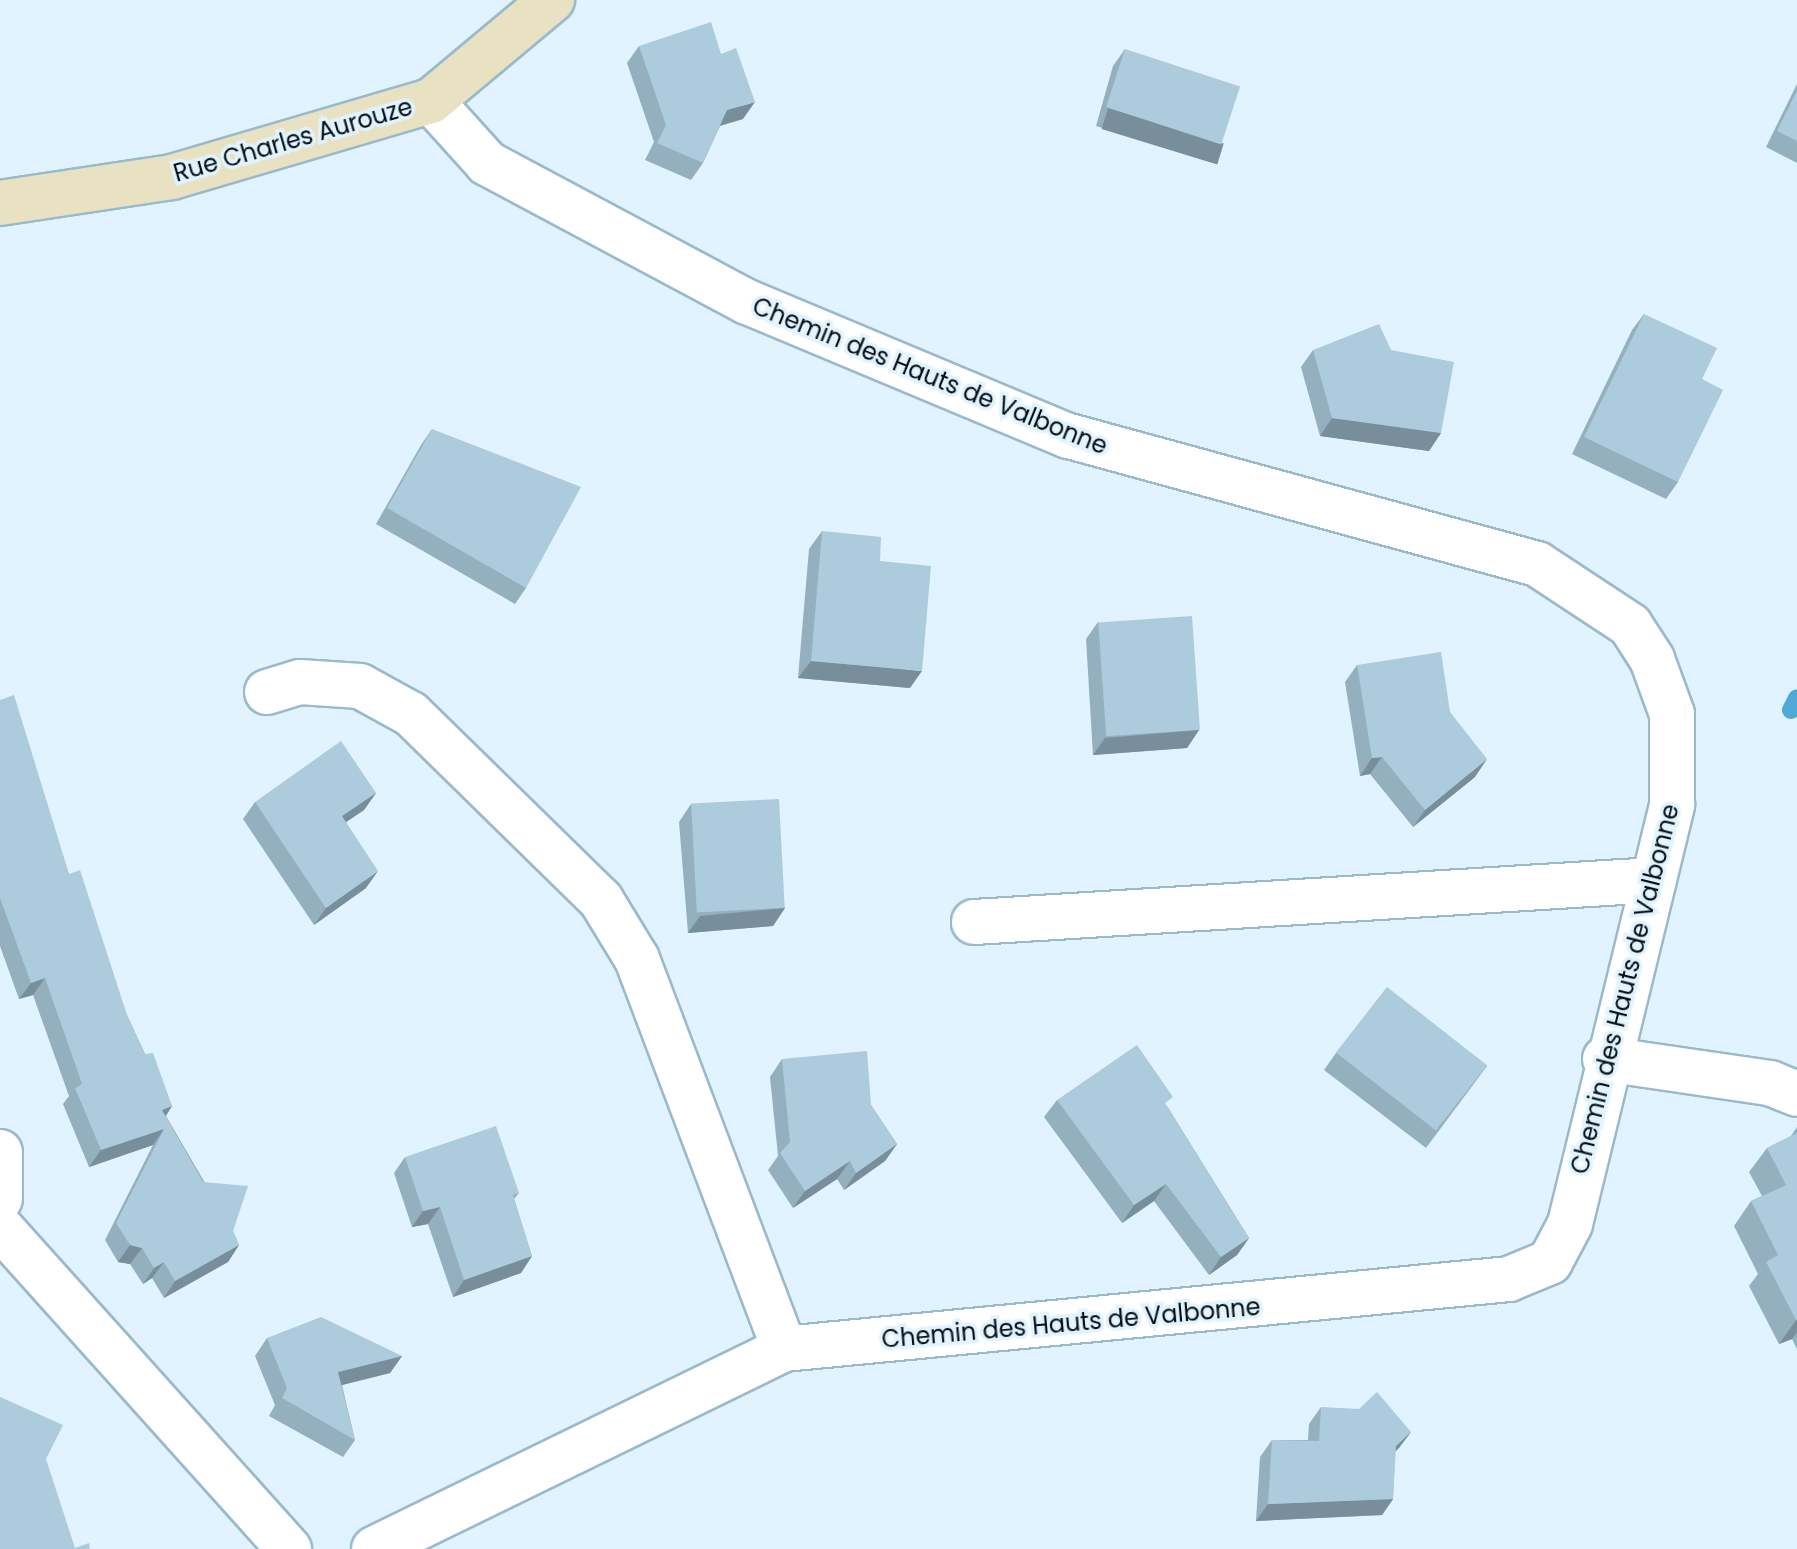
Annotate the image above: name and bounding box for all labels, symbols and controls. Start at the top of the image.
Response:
street label: Rue Charles Aurouze [170,92,416,188]
street label: Chemin des Hauts de Valbonne [748,291,1112,461]
street label: Chemin des Hauts de Valbonne [1565,801,1685,1177]
street label: Chemin des Hauts de Valbonne [880,1292,1262,1354]

